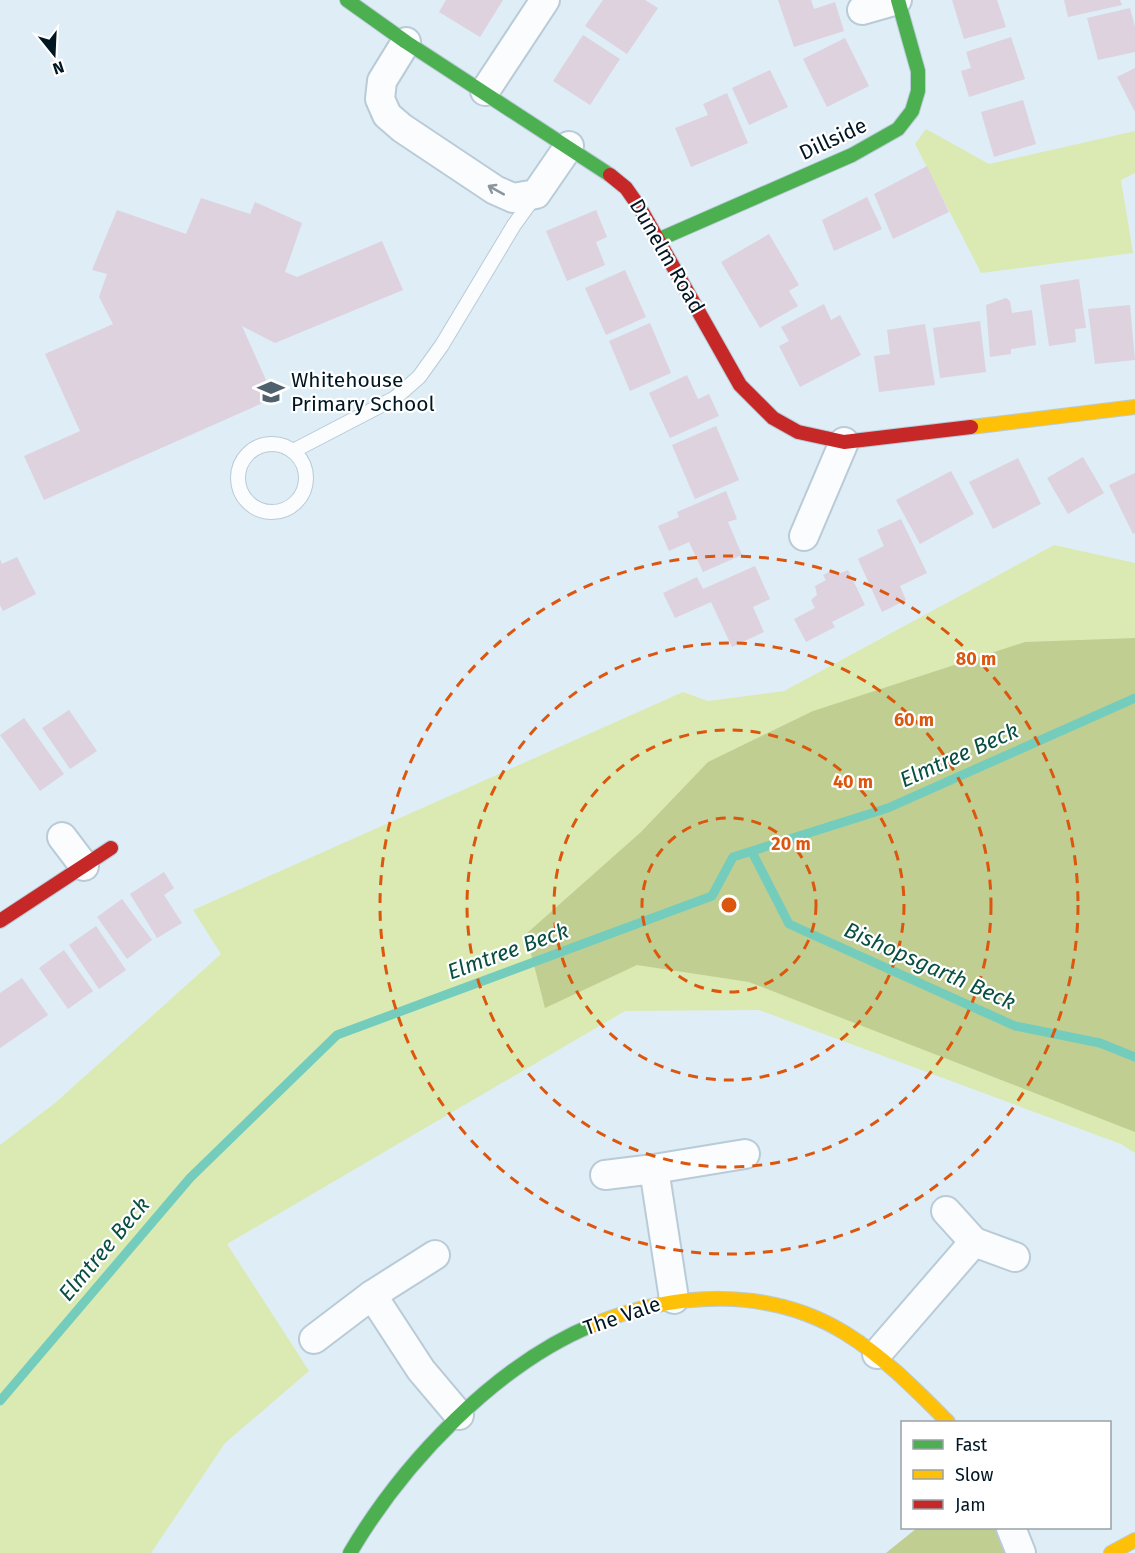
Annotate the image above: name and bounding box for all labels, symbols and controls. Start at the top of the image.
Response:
north arrow [24,24,84,84]
text: N [51,57,66,78]
street label: Dillside [795,112,871,166]
one-way arrow [488,184,505,196]
street label: Dunelm Road [624,194,710,318]
place label: Whitehouse Primary School [291,367,435,417]
school or university icon: Whitehouse Primary School [256,377,286,407]
text: 80 m [956,648,996,670]
text: 60 m [894,709,934,731]
water label: Elmtree Beck [895,717,1023,793]
text: 40 m [833,771,873,793]
text: 20 m [771,833,811,855]
centre of rings [719,895,739,915]
water label: Bishopsgarth Beck [840,916,1020,1016]
water label: Elmtree Beck [444,917,572,985]
water label: Elmtree Beck [53,1192,155,1306]
street label: The Vale [580,1291,664,1341]
legend [901,1421,1111,1529]
text: Fast [955,1434,988,1456]
text: Slow [955,1464,994,1486]
text: Jam [955,1494,986,1516]

